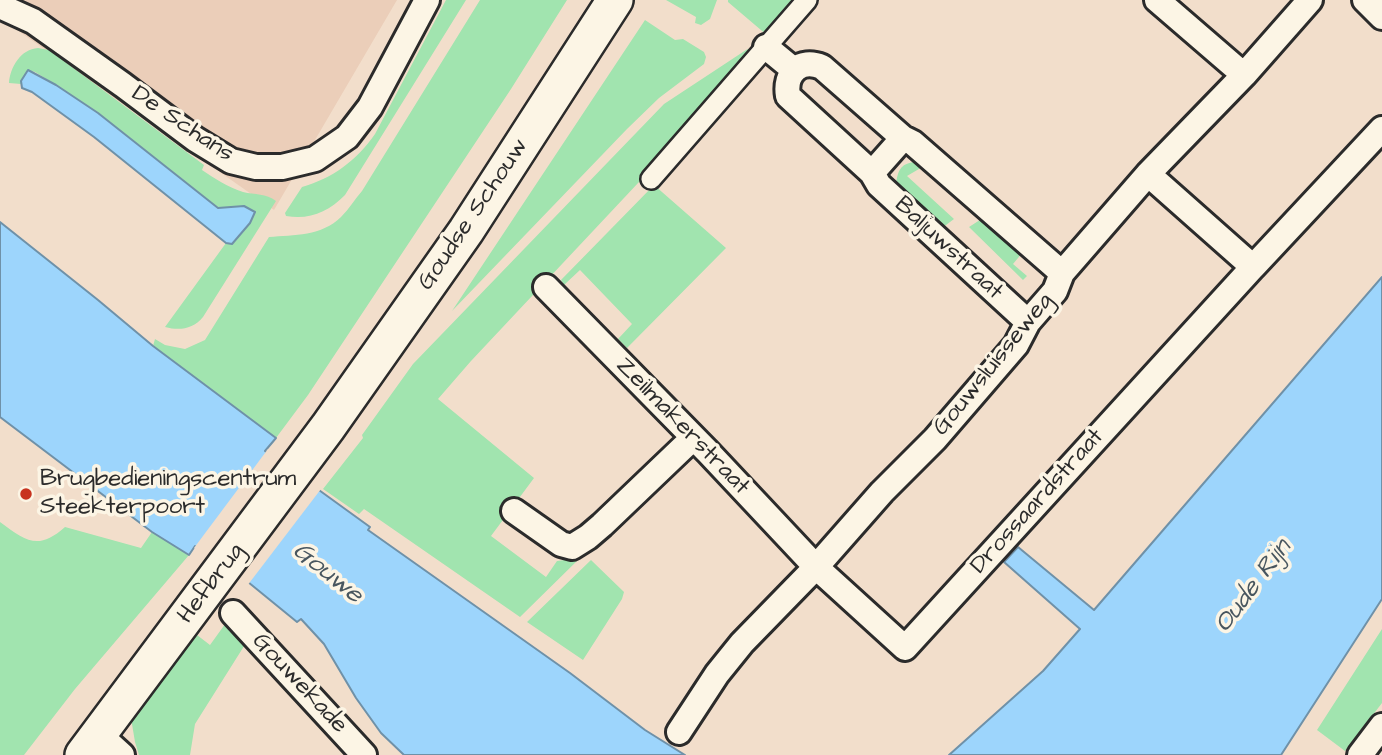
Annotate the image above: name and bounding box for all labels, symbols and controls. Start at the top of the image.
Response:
street label: De Schans [125,80,239,170]
street label: Goudse Schouw [413,134,535,296]
street label: Baljuwstraat [888,191,1008,307]
street label: Gouwsluisseweg [928,288,1060,442]
street label: Zeilmakerstraat [609,352,755,502]
street label: Drossaardstraat [965,423,1111,581]
place label: Brugbedieningscentrum Steekterpoort [40,466,296,522]
marker: Brugbedieningscentrum Steekterpoort [18,486,34,502]
water label: Oude Rijn [1209,534,1299,640]
water label: Gouwe [286,536,368,612]
street label: Hefbrug [173,538,251,630]
street label: Gouwekade [245,628,353,740]

